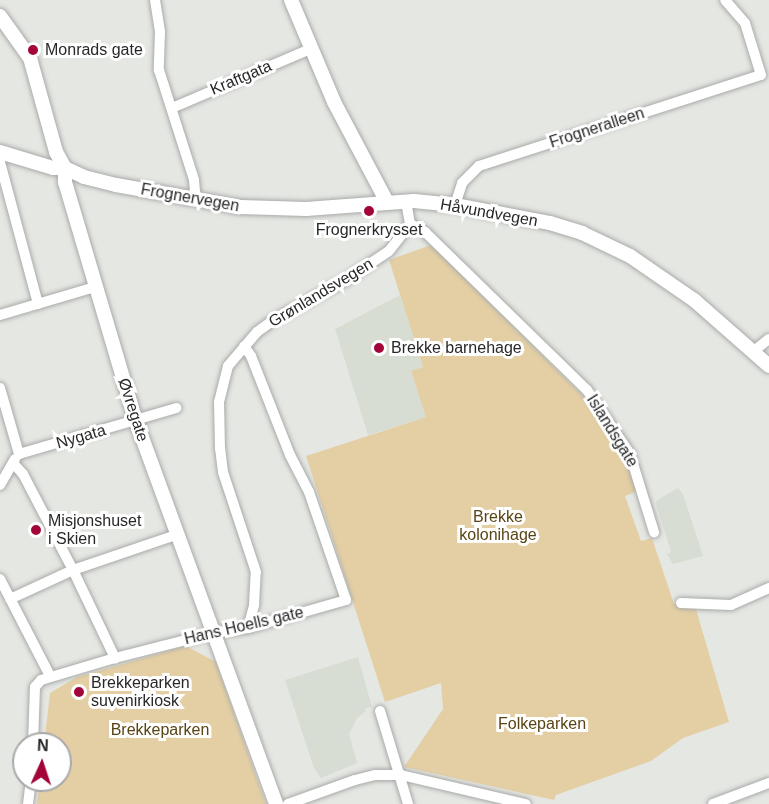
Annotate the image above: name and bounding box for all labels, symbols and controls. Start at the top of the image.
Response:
place label: Monrads gate [45,40,143,60]
marker: Monrads gate [26,43,40,57]
street label: Kraftgata [207,56,275,100]
street label: Frogneralleen [547,104,647,152]
street label: Frognervegen [139,180,241,216]
street label: Håvundvegen [439,195,539,231]
marker: Frognerkrysset [362,204,376,218]
place label: Frognerkrysset [316,220,422,240]
street label: Grønlandsvegen [265,254,377,332]
place label: Brekke barnehage [391,338,522,358]
marker: Brekke barnehage [372,341,386,355]
street label: Øvregate [114,376,152,444]
street label: Islandsgate [582,391,642,471]
street label: Nygata [54,421,108,453]
park label: Brekke kolonihage [459,507,537,545]
place label: Misjonshuset i Skien [48,511,141,549]
marker: Misjonshuset i Skien [29,523,43,537]
street label: Hans Hoells gate [182,603,306,649]
place label: Brekkeparken suvenirkiosk [91,673,190,711]
marker: Brekkeparken suvenirkiosk [72,685,86,699]
park label: Folkeparken [498,714,586,734]
park label: Brekkeparken [111,720,209,740]
north arrow [12,732,72,792]
text: N [37,737,49,754]

